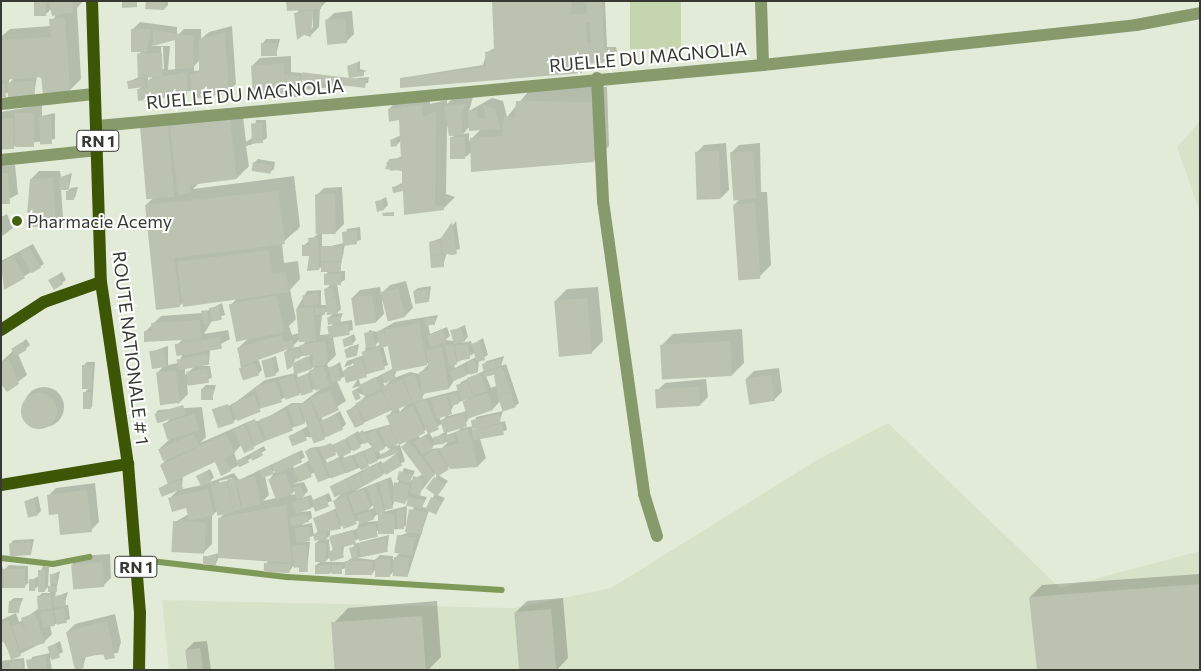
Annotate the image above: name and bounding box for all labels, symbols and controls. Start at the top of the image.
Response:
street label: RUELLE DU MAGNOLIA [548,38,748,76]
street label: RUELLE DU MAGNOLIA [145,75,345,113]
road number: RN 1 [76,128,120,154]
place label: Pharmacie Acemy [27,210,172,232]
marker: Pharmacie Acemy [11,215,23,227]
street label: ROUTE NATIONALE # 1 [108,250,154,446]
road number: RN 1 [114,554,158,580]

